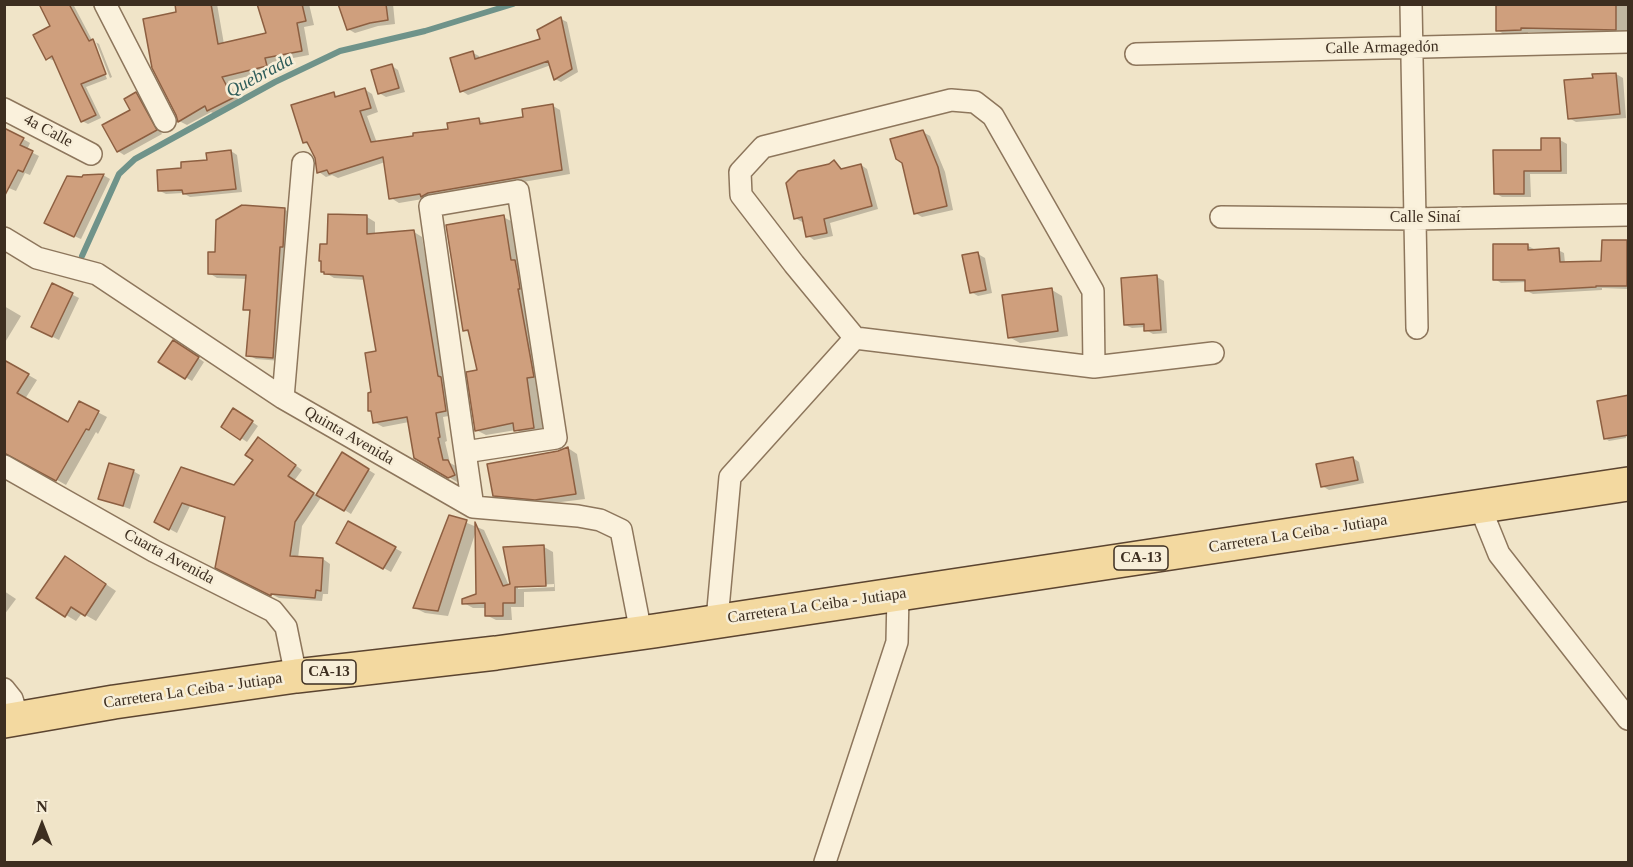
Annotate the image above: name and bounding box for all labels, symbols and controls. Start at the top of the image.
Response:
street label: Calle Armagedón [1325,37,1439,59]
water label: Quebrada [223,49,297,103]
street label: 4a Calle [20,110,76,152]
street label: Calle Sinaí [1390,208,1460,228]
street label: Quinta Avenida [301,403,397,469]
street label: Carretera La Ceiba - Jutiapa [1207,510,1389,558]
street label: Cuarta Avenida [120,525,218,589]
road number: CA-13 [1114,546,1168,570]
street label: Carretera La Ceiba - Jutiapa [726,584,908,628]
road number: CA-13 [302,660,356,684]
street label: Carretera La Ceiba - Jutiapa [102,669,284,713]
north arrow [12,795,72,855]
text: N [36,798,48,815]

